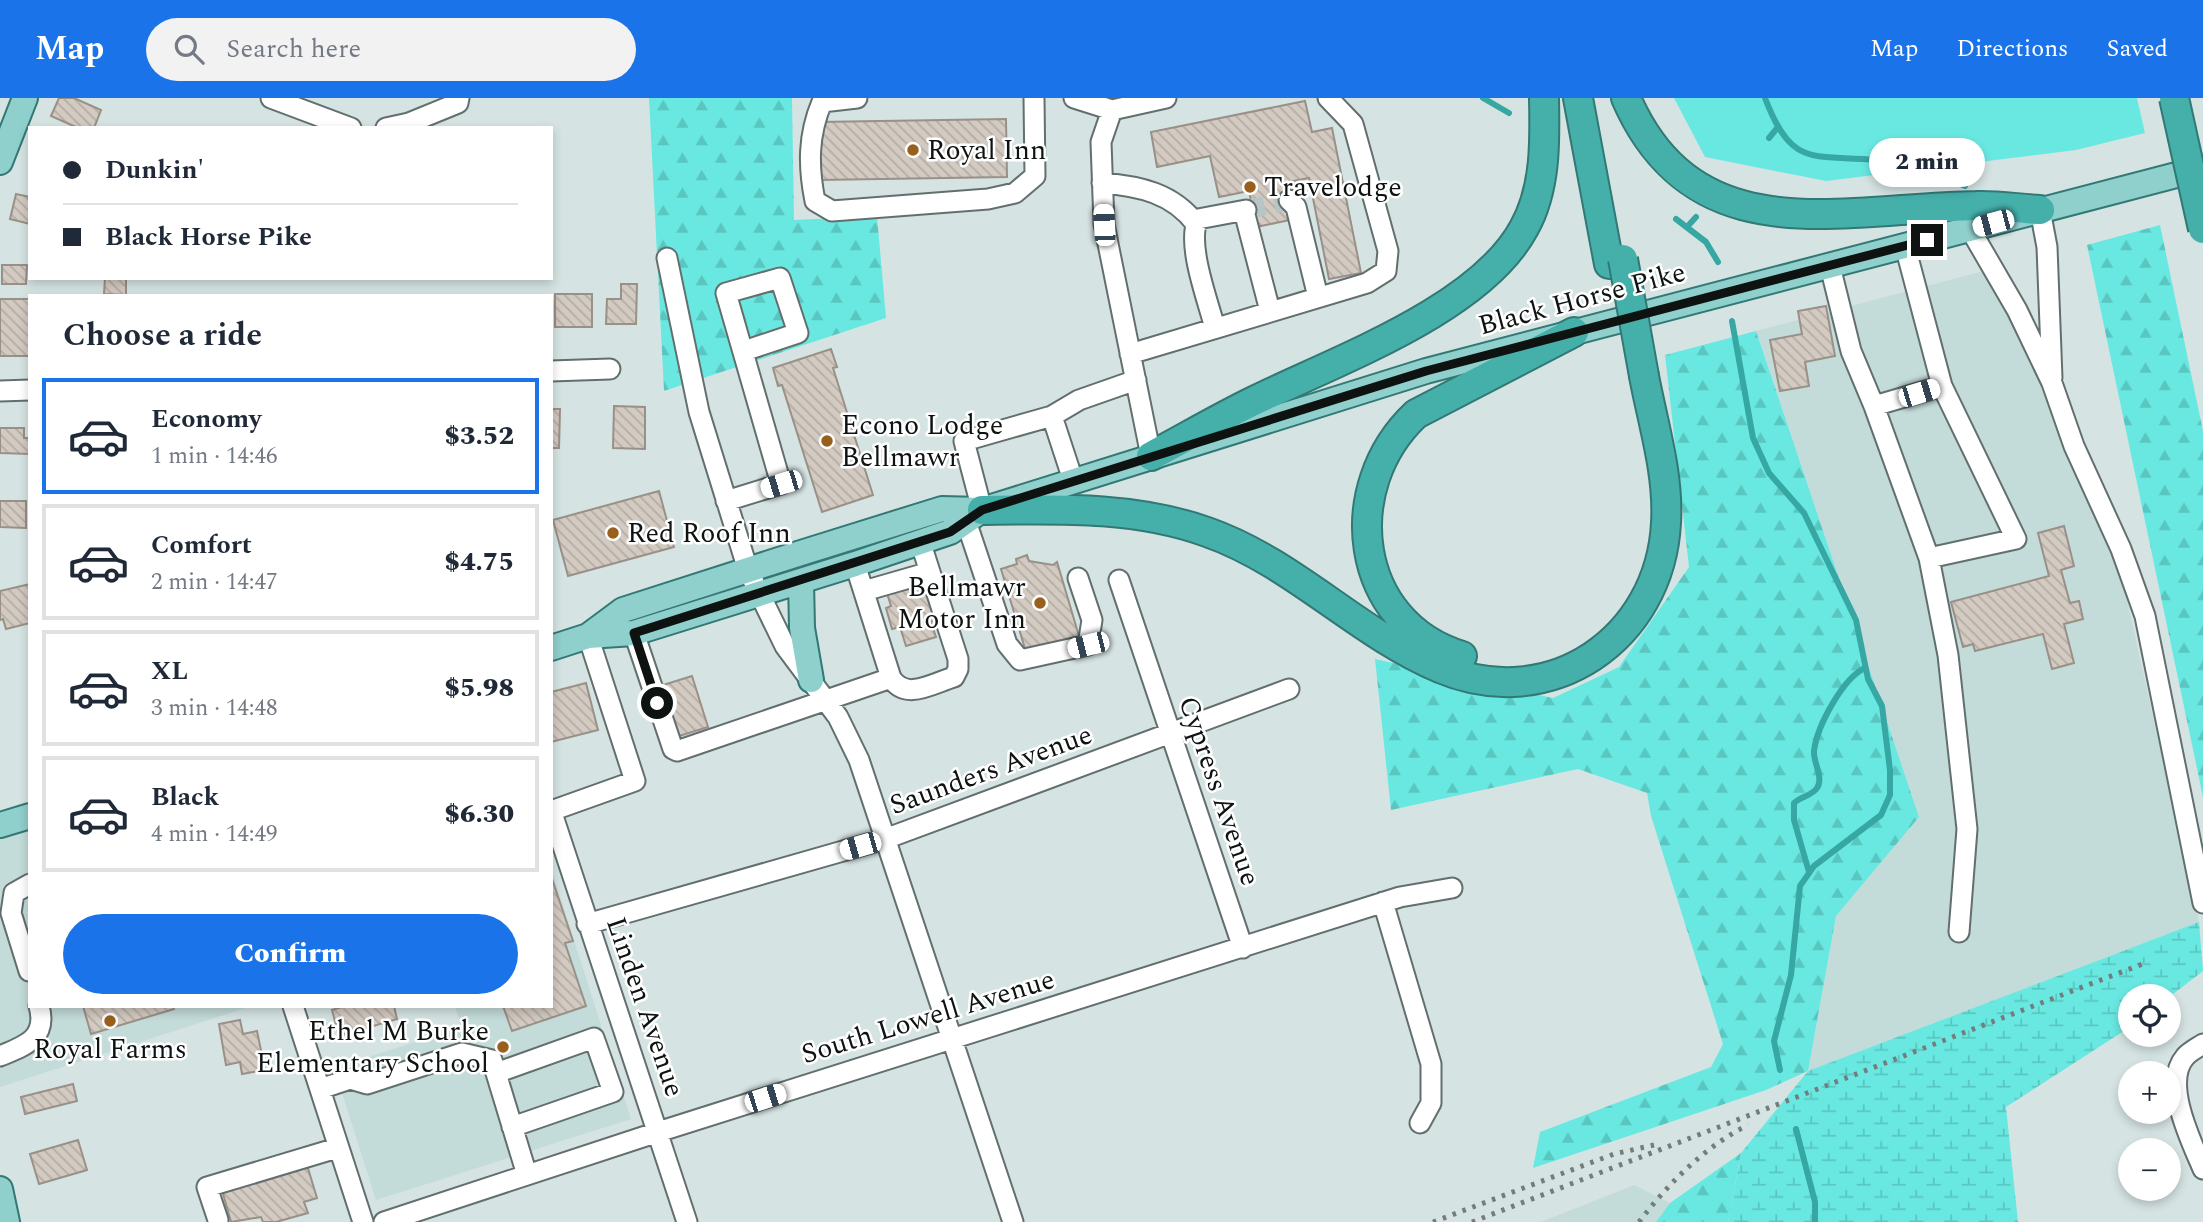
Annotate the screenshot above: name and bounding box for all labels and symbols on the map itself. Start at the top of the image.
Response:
place label: Royal Inn [927,129,1046,172]
callout: 2 min [1869,138,1985,188]
marker: Royal Inn [905,142,921,158]
place label: Travelodge [1264,166,1402,209]
marker: Travelodge [1242,179,1258,195]
car [1093,203,1116,247]
car [1970,207,2017,239]
route end [1911,224,1943,256]
street label: Black Horse Pike [1474,251,1690,347]
car [1896,377,1943,409]
place label: Econo Lodge Bellmawr [841,404,1003,479]
marker: Econo Lodge Bellmawr [819,433,835,449]
car [758,468,805,500]
place label: Red Roof Inn [627,512,791,555]
marker: Red Roof Inn [605,525,621,541]
place label: Bellmawr Motor Inn [897,566,1026,641]
marker: Bellmawr Motor Inn [1032,595,1048,611]
car [1066,630,1111,660]
route start [641,687,673,719]
street label: Cypress Avenue [1166,691,1272,891]
street label: Saunders Avenue [884,713,1098,827]
car [837,830,884,862]
street label: Linden Avenue [594,911,696,1103]
street label: South Lowell Avenue [796,958,1060,1076]
place label: Ethel M Burke Elementary School [256,1010,489,1085]
marker: Royal Farms [102,1013,118,1029]
place label: Royal Farms [33,1028,187,1071]
marker: Ethel M Burke Elementary School [495,1039,511,1055]
car [742,1082,789,1114]

